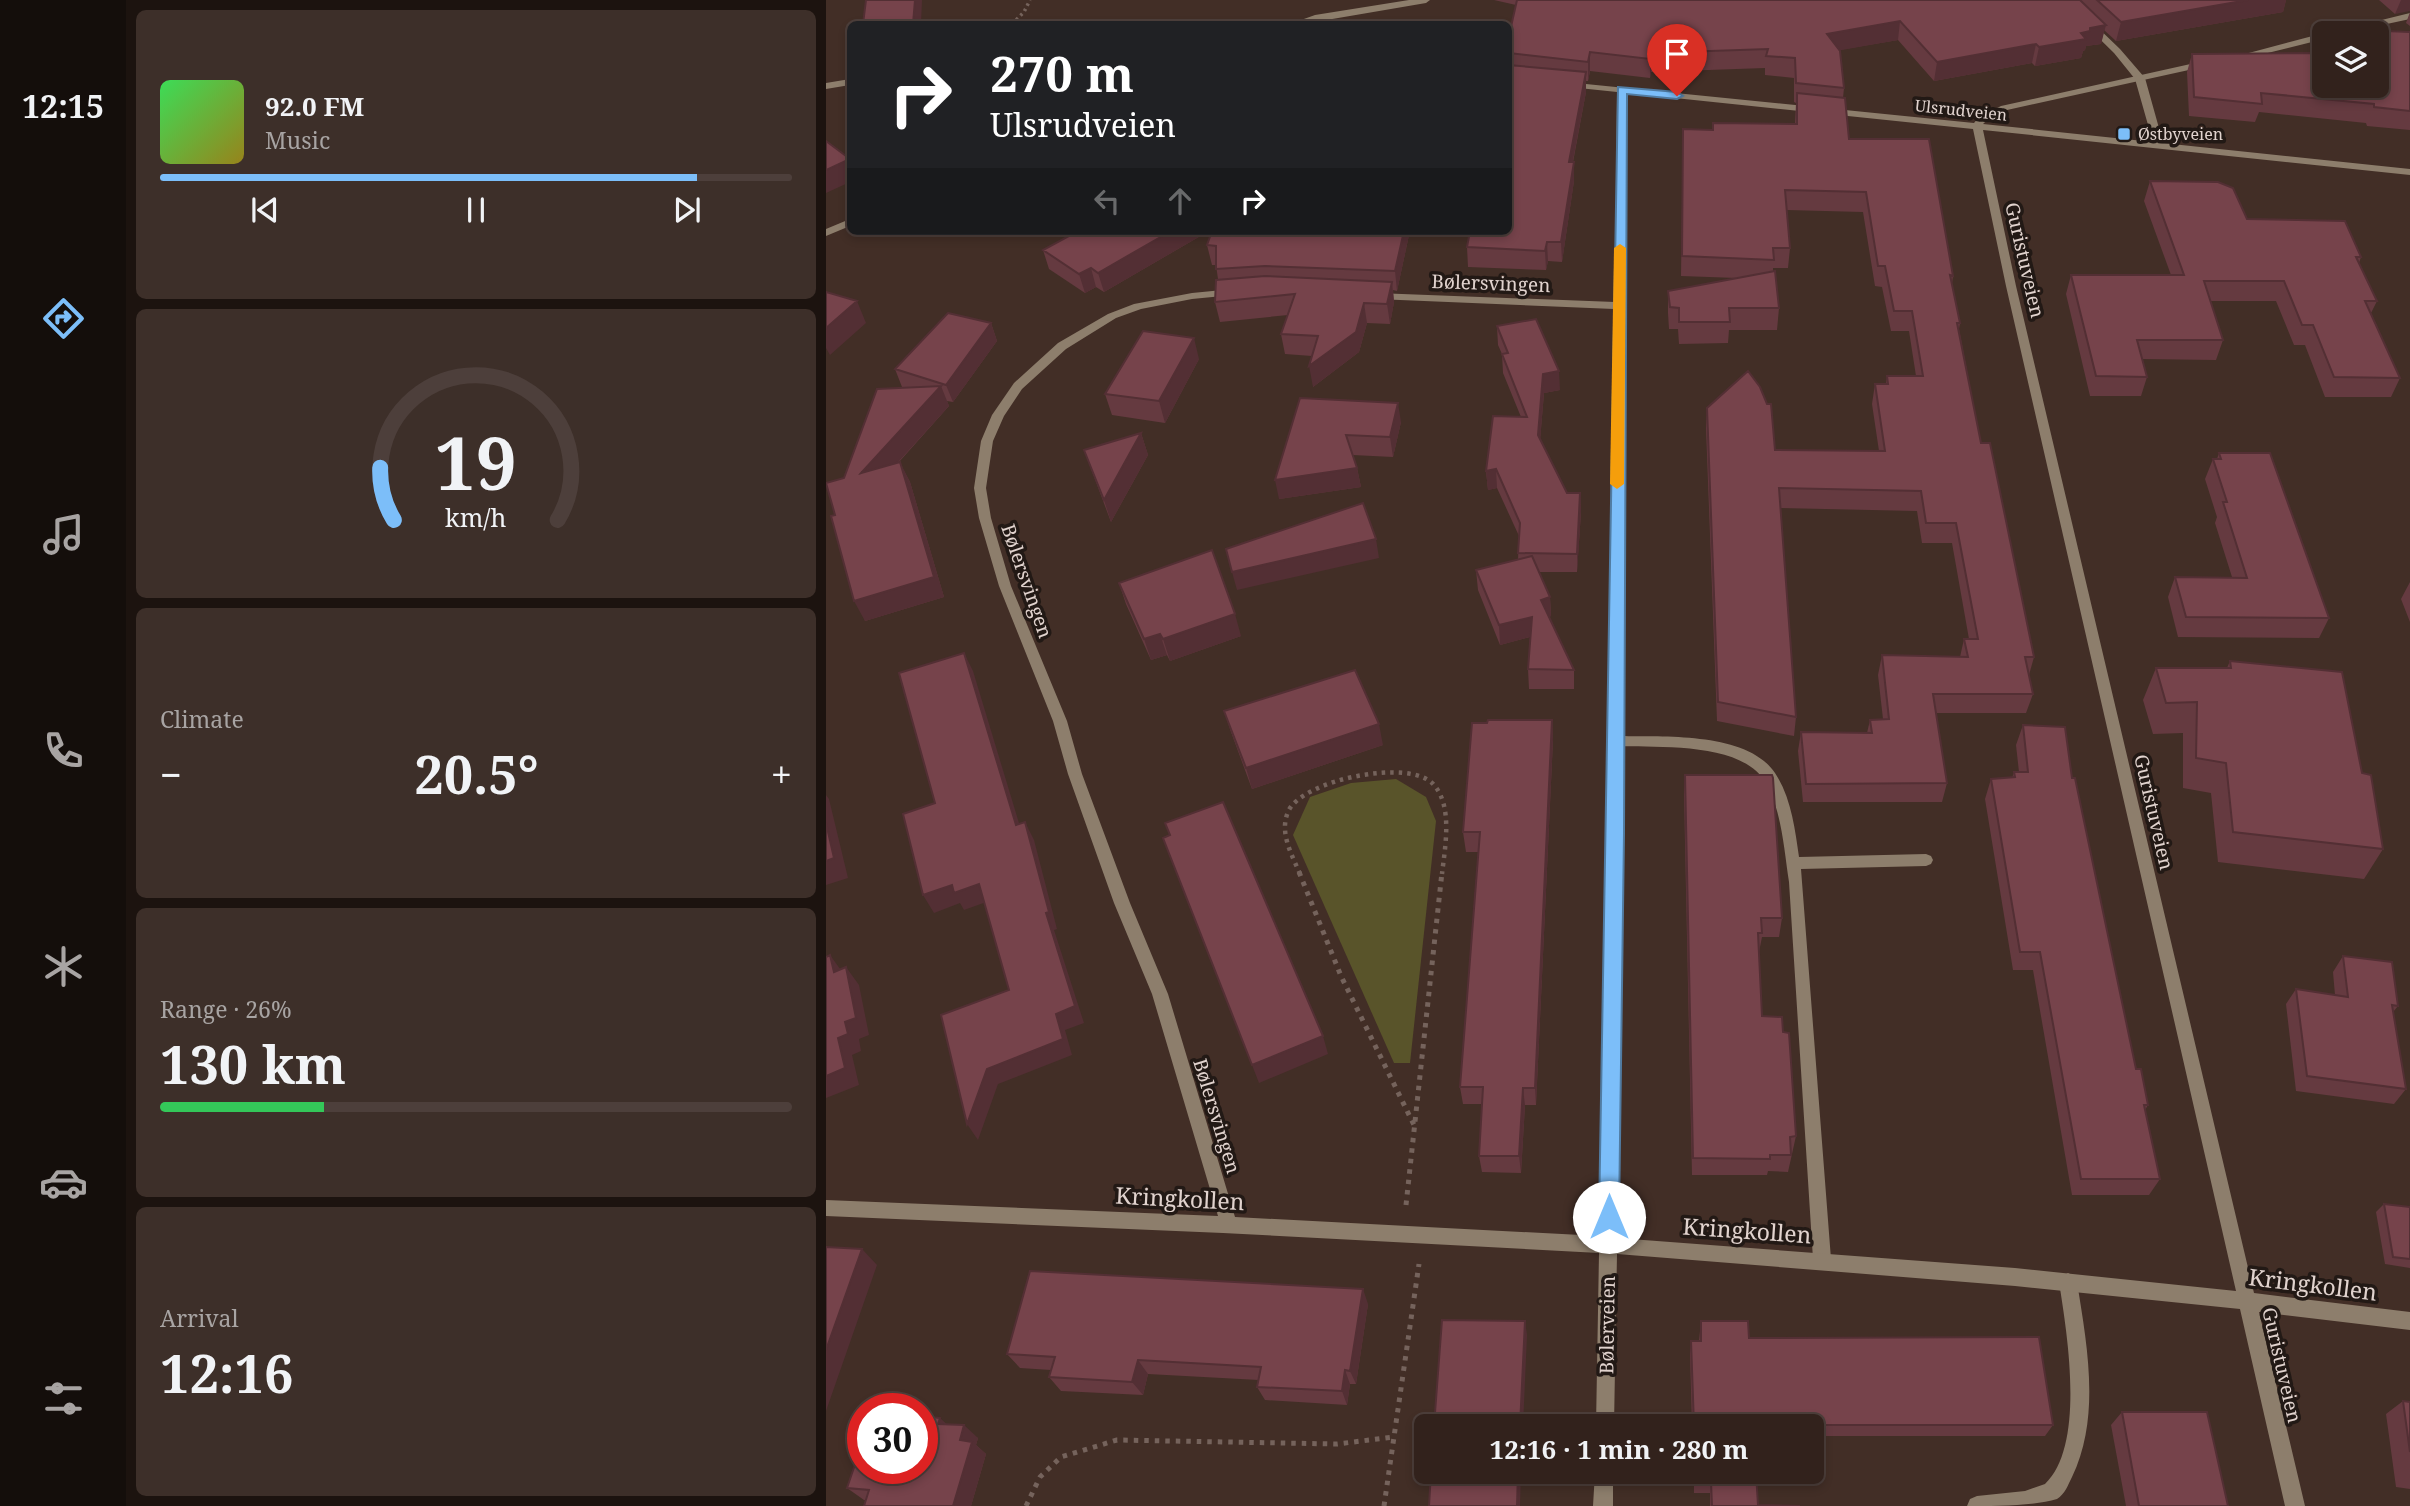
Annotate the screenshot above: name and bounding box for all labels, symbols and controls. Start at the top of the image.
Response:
map controls [2312,21,2389,98]
button: layers [2312,21,2389,98]
pin [1647,24,1707,96]
icon: arrive [1658,35,1696,73]
text: 270 m [990,40,1134,106]
icon: right [875,49,966,140]
text: 12:15 [22,84,104,127]
text: 92.0 FM [265,88,364,124]
street label: Ulsrudveien [1914,94,2008,126]
text: Ulsrudveien [990,103,1176,146]
place label: Østbyveien [2138,123,2223,145]
text: Music [265,124,330,156]
marker: Østbyveien [2116,126,2132,142]
icon: left [1088,182,1126,220]
icon: ahead [1161,182,1199,220]
icon: right [1234,182,1272,220]
icon: previous [246,191,284,229]
icon: pause [457,191,495,229]
icon: next [668,191,706,229]
street label: Guristuveien [1999,200,2051,320]
street label: Bølersvingen [1431,268,1551,298]
icon: directions [39,294,88,343]
text: 19 [435,412,517,511]
text: km/h [445,500,507,534]
icon: music [39,510,88,559]
street label: Bølersvingen [995,521,1059,641]
text: Climate [160,703,244,735]
icon: phone [39,726,88,775]
text: 20.5° [414,738,539,809]
text: − [160,748,182,800]
text: + [771,748,792,800]
street label: Guristuveien [2128,752,2180,872]
icon: climate [39,942,88,991]
text: Range · 26% [160,993,292,1025]
text: 130 km [160,1028,346,1099]
street label: Bølersvingen [1187,1055,1247,1177]
icon: car [39,1158,88,1207]
street label: Kringkollen [1115,1179,1245,1217]
position arrow [1572,1180,1646,1254]
street label: Kringkollen [1681,1210,1813,1250]
street label: Kringkollen [2247,1260,2379,1308]
street label: Bølerveien [1593,1276,1621,1374]
text: Arrival [160,1302,239,1334]
street label: Guristuveien [2256,1305,2308,1425]
text: 12:16 [160,1337,293,1408]
icon: filters [39,1374,88,1423]
speed limit sign: 30 [847,1393,938,1484]
text: 12:16 · 1 min · 280 m [1489,1431,1749,1467]

